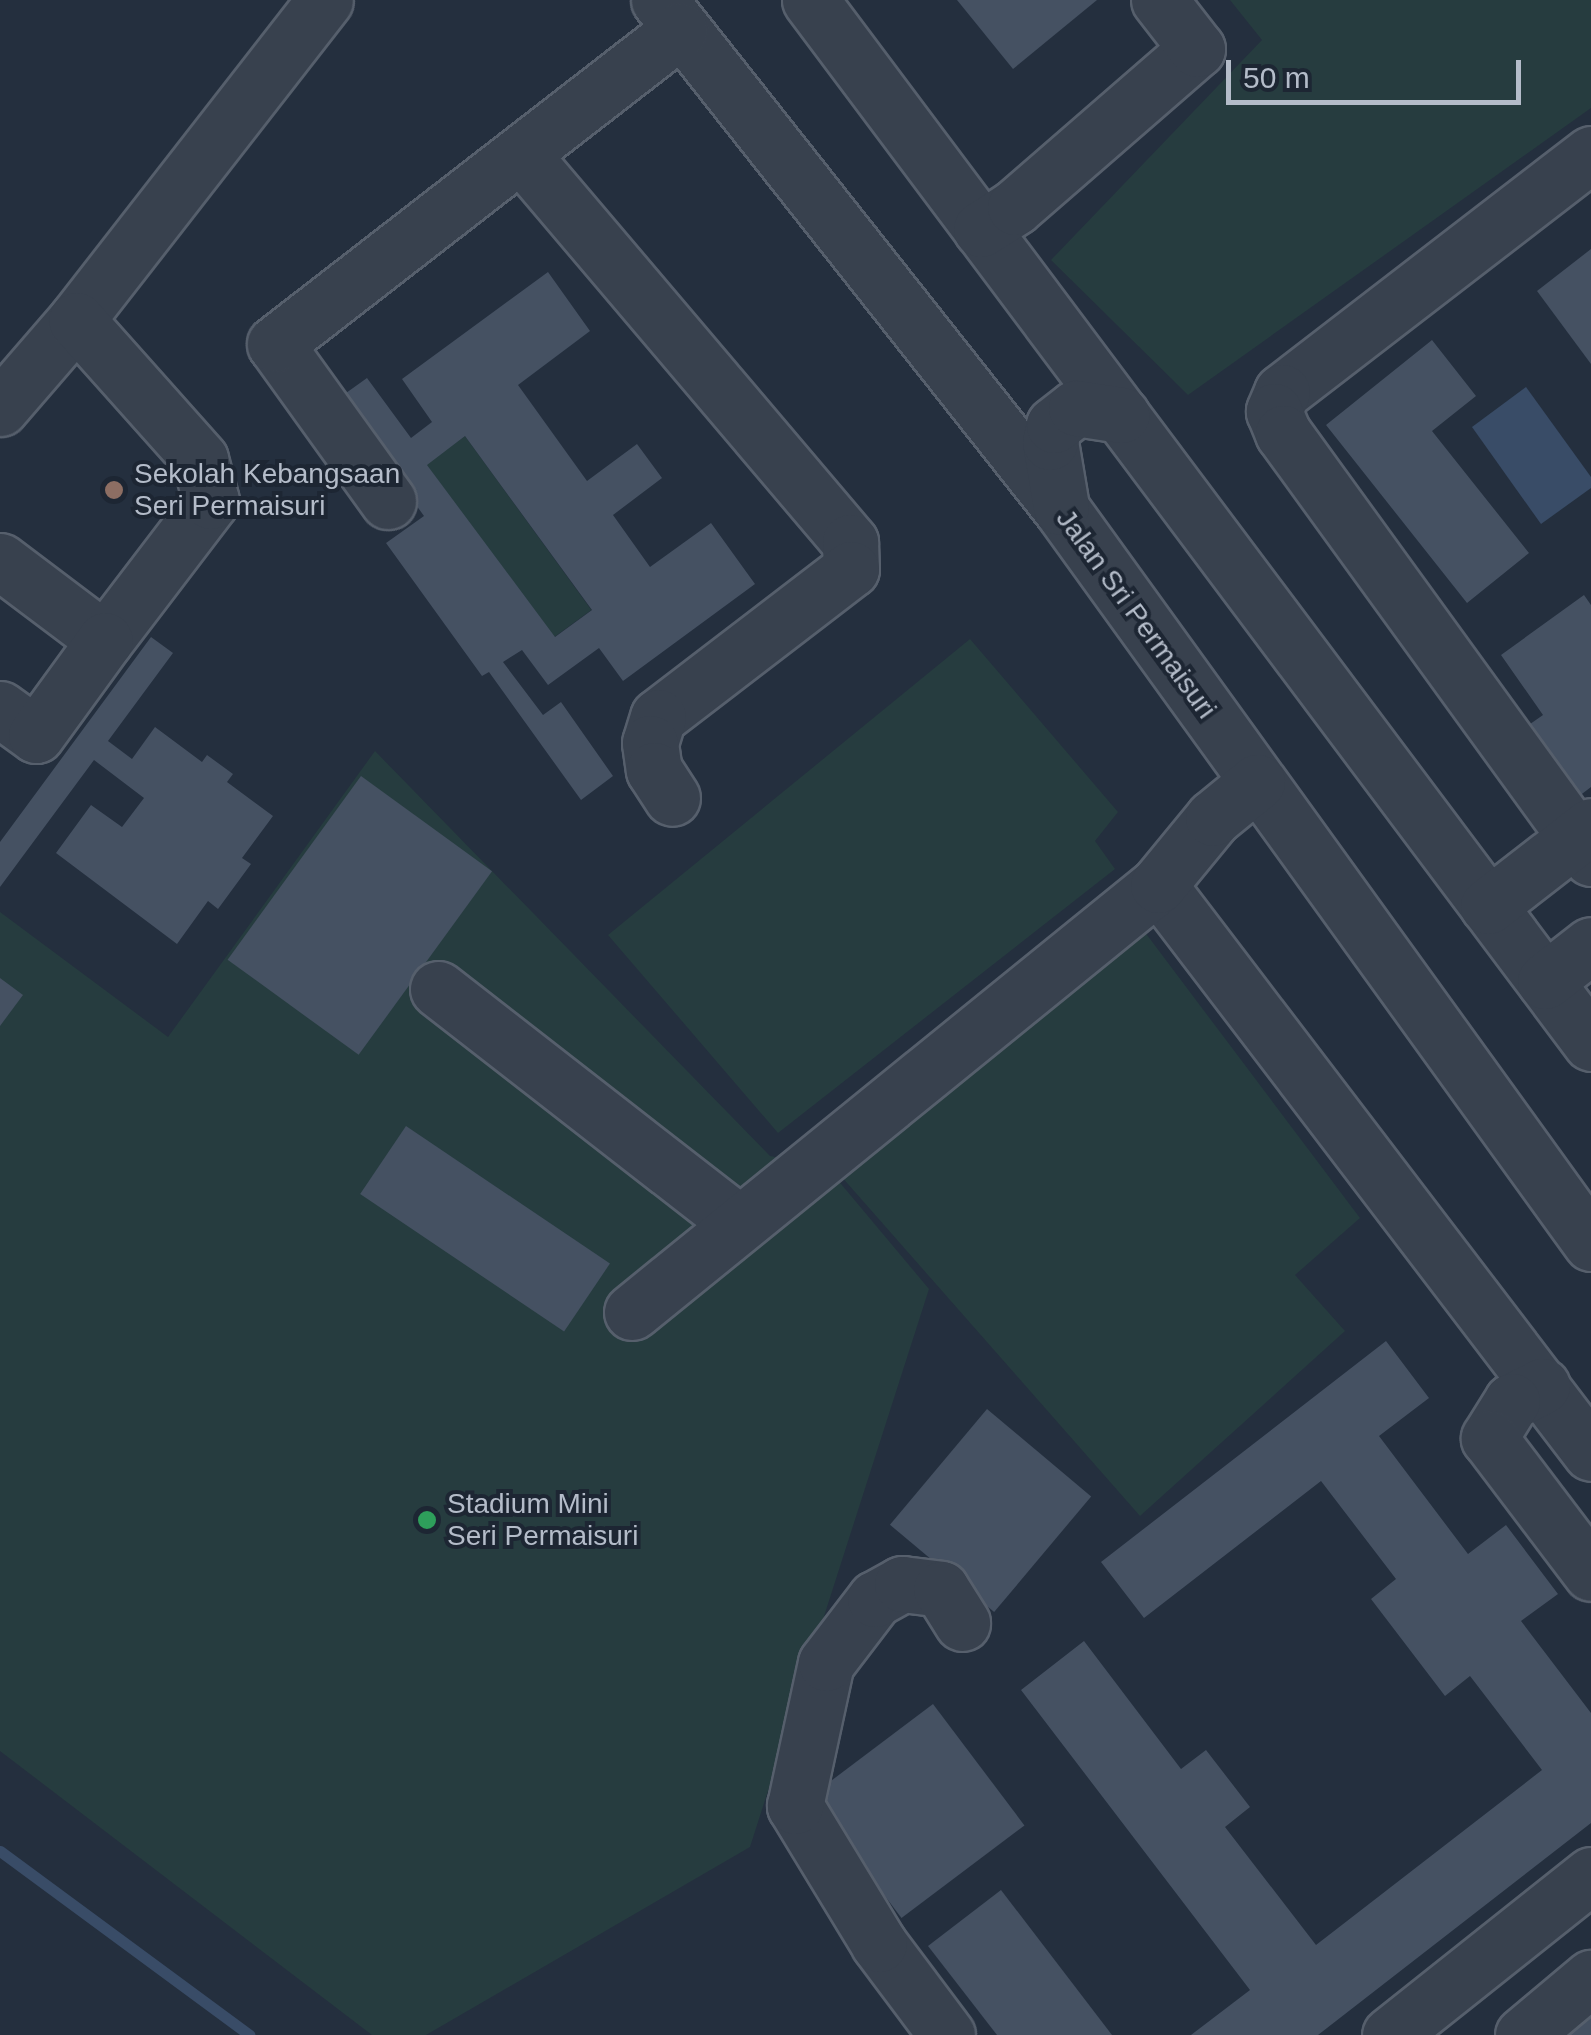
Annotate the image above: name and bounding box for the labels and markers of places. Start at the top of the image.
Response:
place label: Sekolah Kebangsaan Seri Permaisuri [134,457,400,523]
marker: Sekolah Kebangsaan Seri Permaisuri [103,479,125,501]
place label: Stadium Mini Seri Permaisuri [447,1487,638,1553]
marker: Stadium Mini Seri Permaisuri [416,1509,438,1531]

